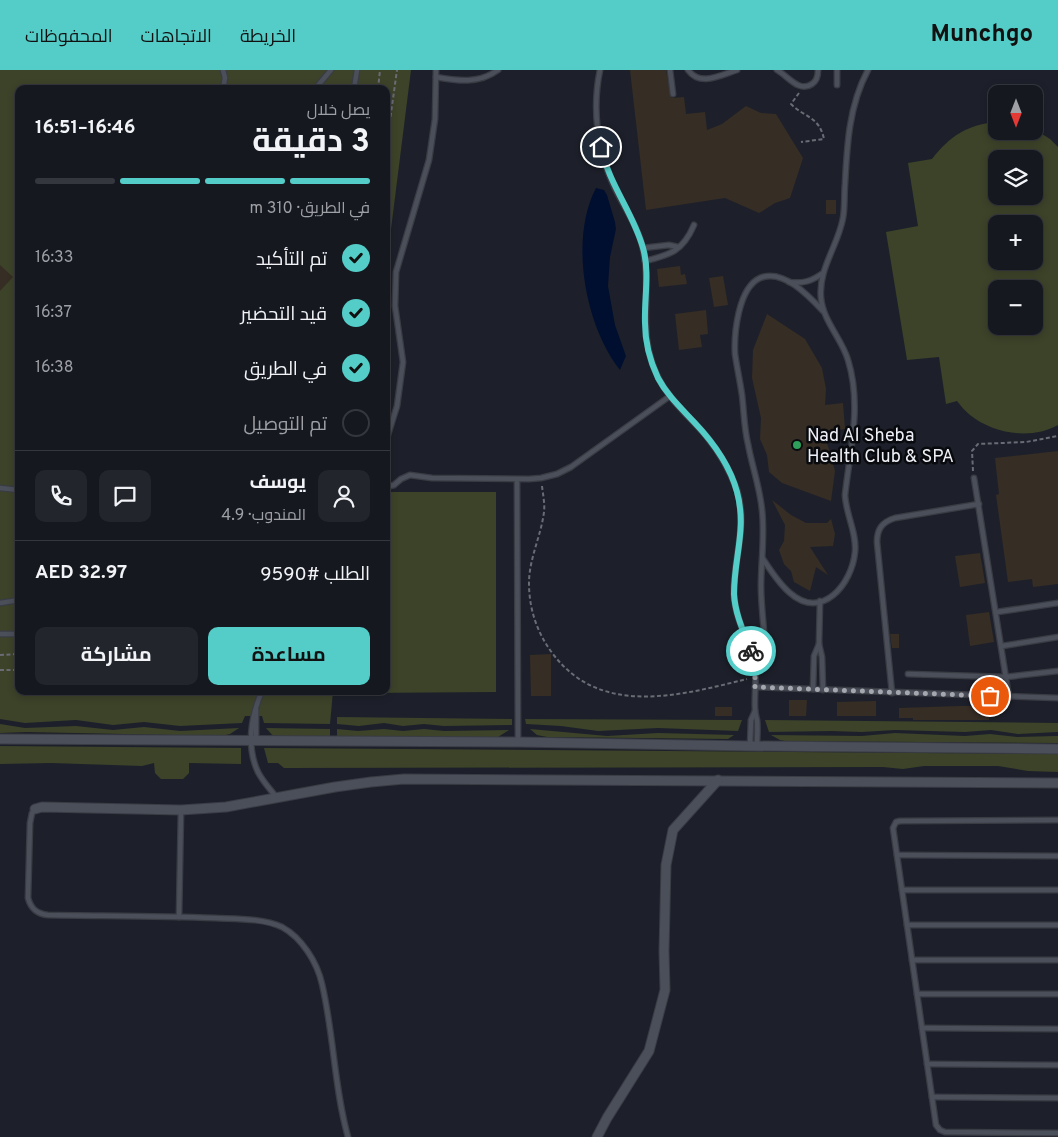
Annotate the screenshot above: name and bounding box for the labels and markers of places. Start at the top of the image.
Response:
pin [580,126,622,168]
place label: Nad Al Sheba Health Club & SPA [807,425,954,469]
marker: Nad Al Sheba Health Club & SPA [791,439,803,451]
pin [969,675,1011,717]

